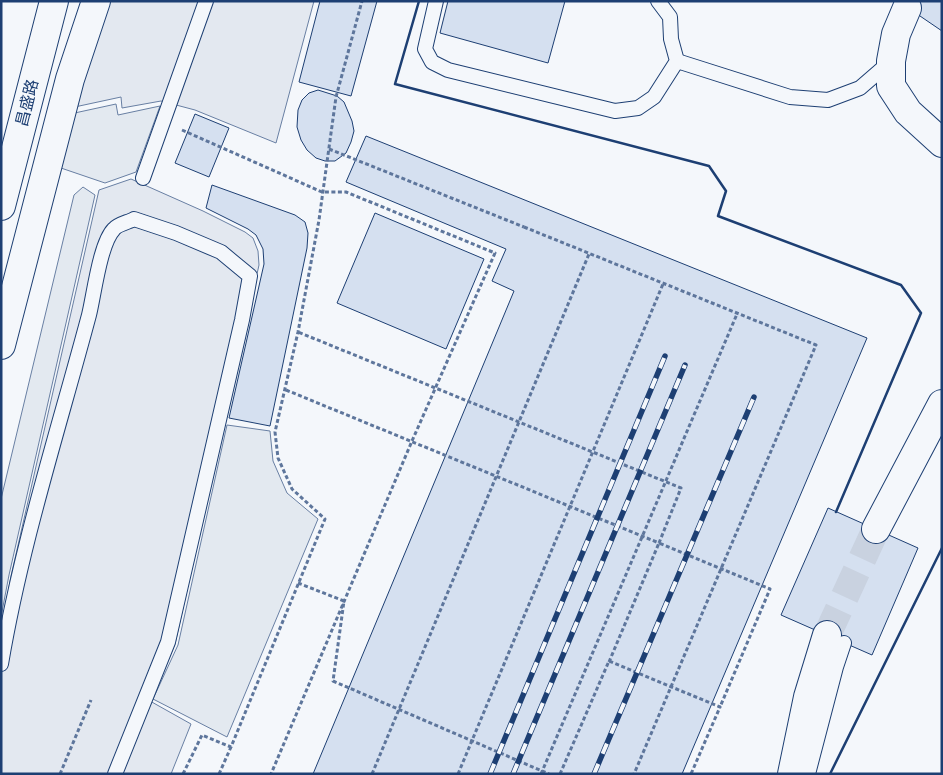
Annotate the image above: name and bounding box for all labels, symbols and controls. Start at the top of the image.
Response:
street label: 昌盛路 [12,77,42,129]

